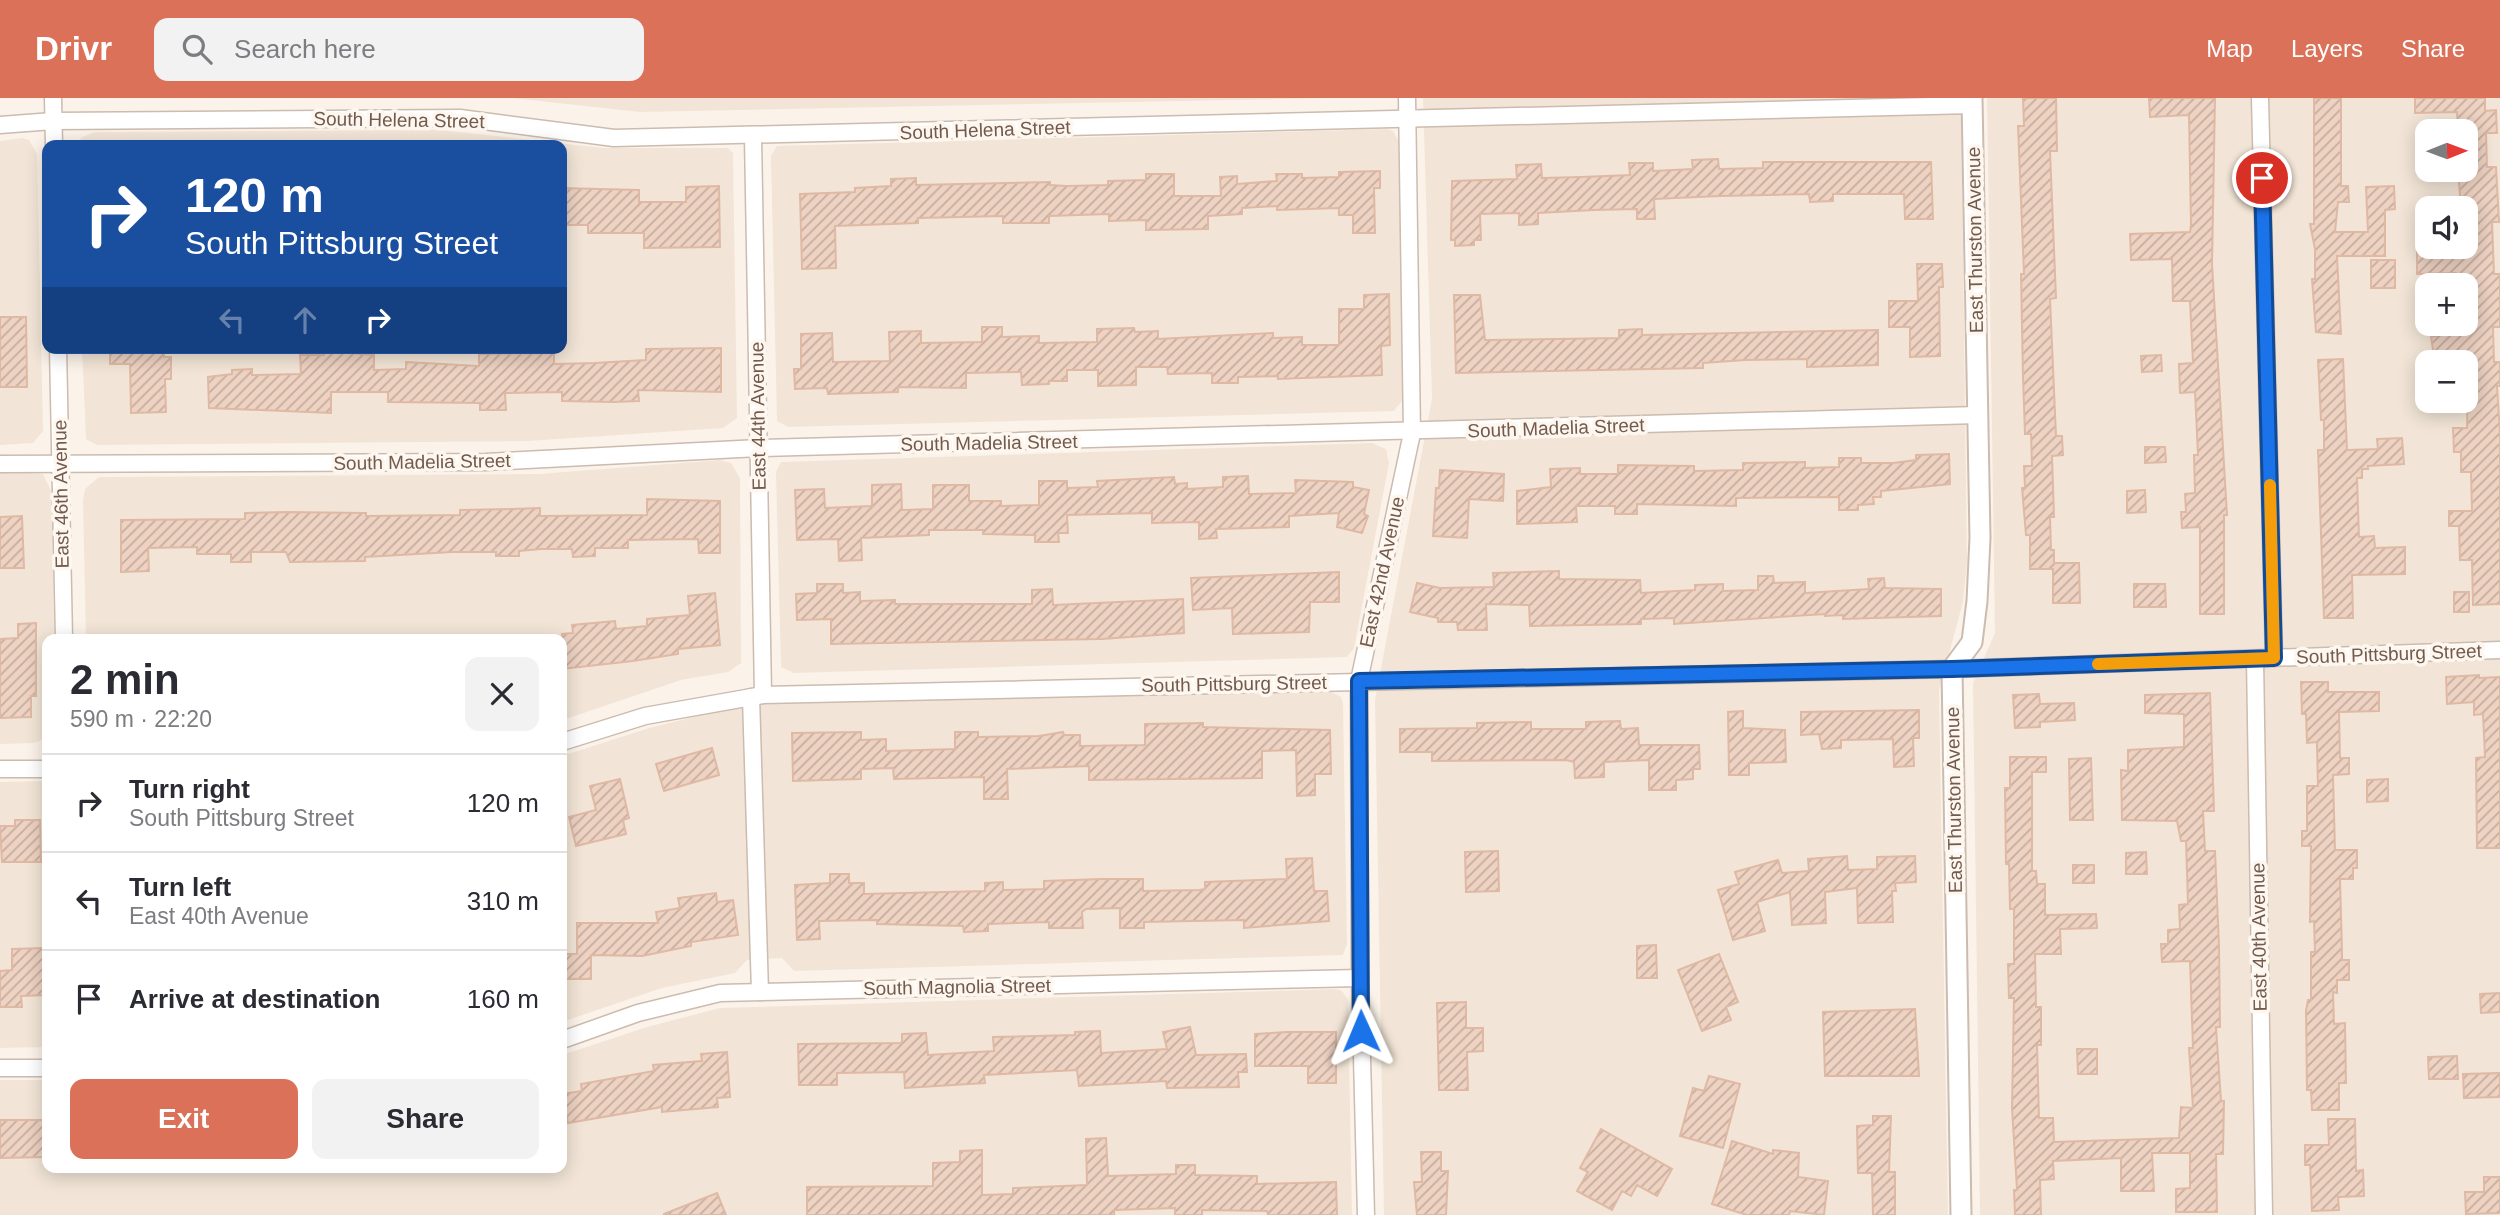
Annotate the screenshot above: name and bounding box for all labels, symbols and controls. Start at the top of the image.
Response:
search box [154,18,644,81]
text: Drivr [35,30,112,67]
icon: search [178,30,216,68]
text: Search here [234,34,376,64]
text: Map [2206,35,2253,62]
text: Layers [2291,35,2363,62]
text: Share [2401,35,2465,62]
street label: South Helena Street [313,108,485,132]
street label: South Helena Street [899,116,1072,143]
north arrow [2415,119,2478,182]
map controls [2415,119,2478,413]
street label: East Thurston Avenue [1963,147,1987,333]
pin [2232,148,2292,208]
icon: arrive [2243,159,2281,197]
icon: right [70,168,161,259]
text: 120 m [185,168,324,222]
button: sound [2415,196,2478,259]
text: South Pittsburg Street [185,225,498,261]
button: + [2415,273,2478,336]
icon: left [213,301,251,339]
icon: ahead [286,301,324,339]
icon: right [359,301,397,339]
street label: East 44th Avenue [746,342,770,490]
button: − [2415,350,2478,413]
street label: South Madelia Street [1467,414,1646,442]
street label: East 46th Avenue [49,420,73,568]
street label: South Madelia Street [900,431,1079,455]
street label: South Madelia Street [333,450,512,474]
street label: East 42nd Avenue [1356,495,1408,649]
street label: South Pittsburg Street [2296,640,2483,668]
text: 2 min [70,656,180,703]
button: close [465,657,539,731]
street label: South Pittsburg Street [1141,672,1328,696]
text: 590 m · 22:20 [70,706,212,732]
street label: East Thurston Avenue [1942,707,1966,893]
text: Turn right [129,774,250,804]
icon: right [70,784,108,822]
text: 120 m [467,788,539,818]
text: South Pittsburg Street [129,805,354,831]
street label: East 40th Avenue [2247,863,2271,1011]
text: Turn left [129,872,231,902]
icon: left [70,882,108,920]
text: 310 m [467,886,539,916]
text: East 40th Avenue [129,903,309,929]
street label: South Magnolia Street [863,975,1052,999]
icon: arrive [70,980,108,1018]
text: Arrive at destination [129,984,380,1014]
text: 160 m [467,984,539,1014]
position arrow [1324,994,1398,1068]
button: Exit [70,1079,298,1159]
button: Share [312,1079,539,1159]

